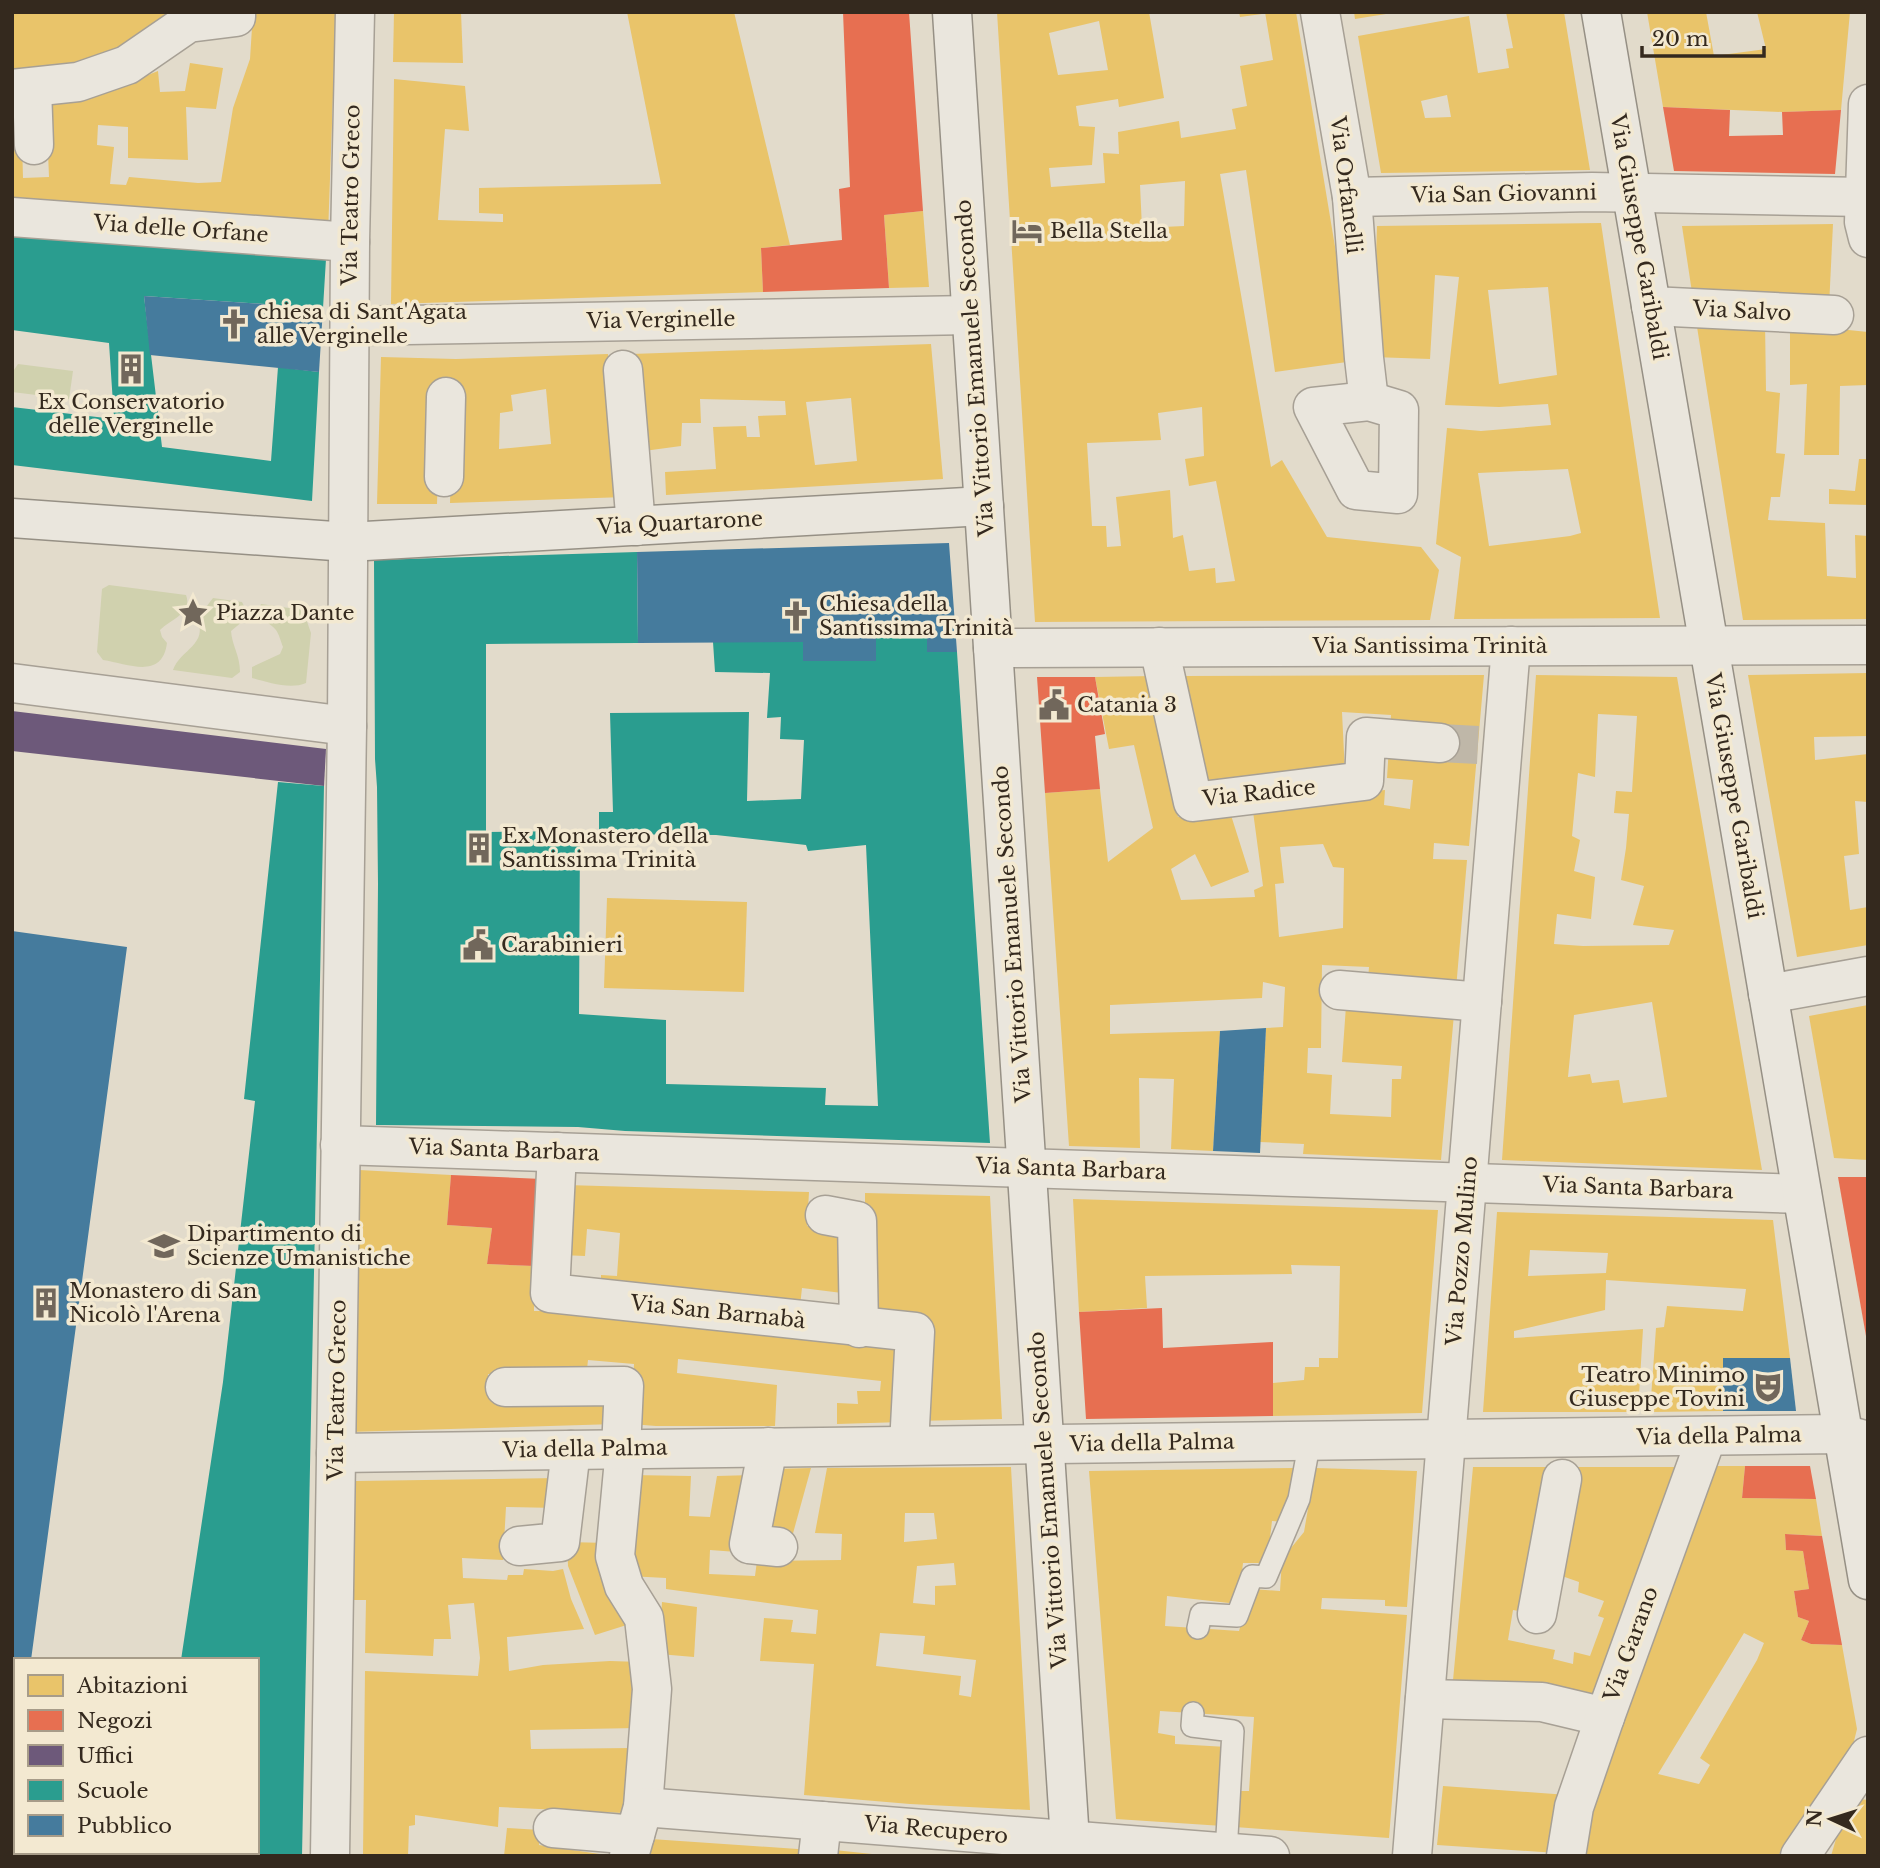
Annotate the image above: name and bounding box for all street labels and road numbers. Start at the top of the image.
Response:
street label: Via Teatro Greco [336,104,366,287]
street label: Via Giuseppe Garibaldi [1604,111,1673,362]
street label: Via Orfanelli [1325,114,1367,255]
street label: Via San Giovanni [1410,179,1597,209]
street label: Via Vittorio Emanuele Secondo [950,199,1000,538]
street label: Via delle Orfane [92,210,269,248]
street label: Via Salvo [1691,295,1792,327]
street label: Via Verginelle [585,306,736,334]
street label: Via Quartarone [595,506,764,540]
street label: Via Santissima Trinità [1312,633,1548,659]
street label: Via Giuseppe Garibaldi [1699,670,1768,921]
street label: Via Vittorio Emanuele Secondo [987,765,1037,1104]
street label: Via Radice [1200,774,1317,812]
street label: Via Santa Barbara [407,1134,600,1166]
street label: Via Santa Barbara [974,1153,1167,1185]
street label: Via Pozzo Mulino [1441,1155,1483,1348]
street label: Via Santa Barbara [1541,1172,1734,1204]
street label: Via San Barnabà [628,1290,807,1334]
street label: Via Teatro Greco [322,1299,352,1482]
street label: Via Vittorio Emanuele Secondo [1023,1331,1073,1670]
street label: Via della Palma [1635,1422,1802,1450]
street label: Via della Palma [1068,1429,1235,1457]
street label: Via della Palma [501,1435,668,1463]
street label: Via Garano [1598,1583,1664,1706]
street label: Via Recupero [862,1811,1009,1849]

